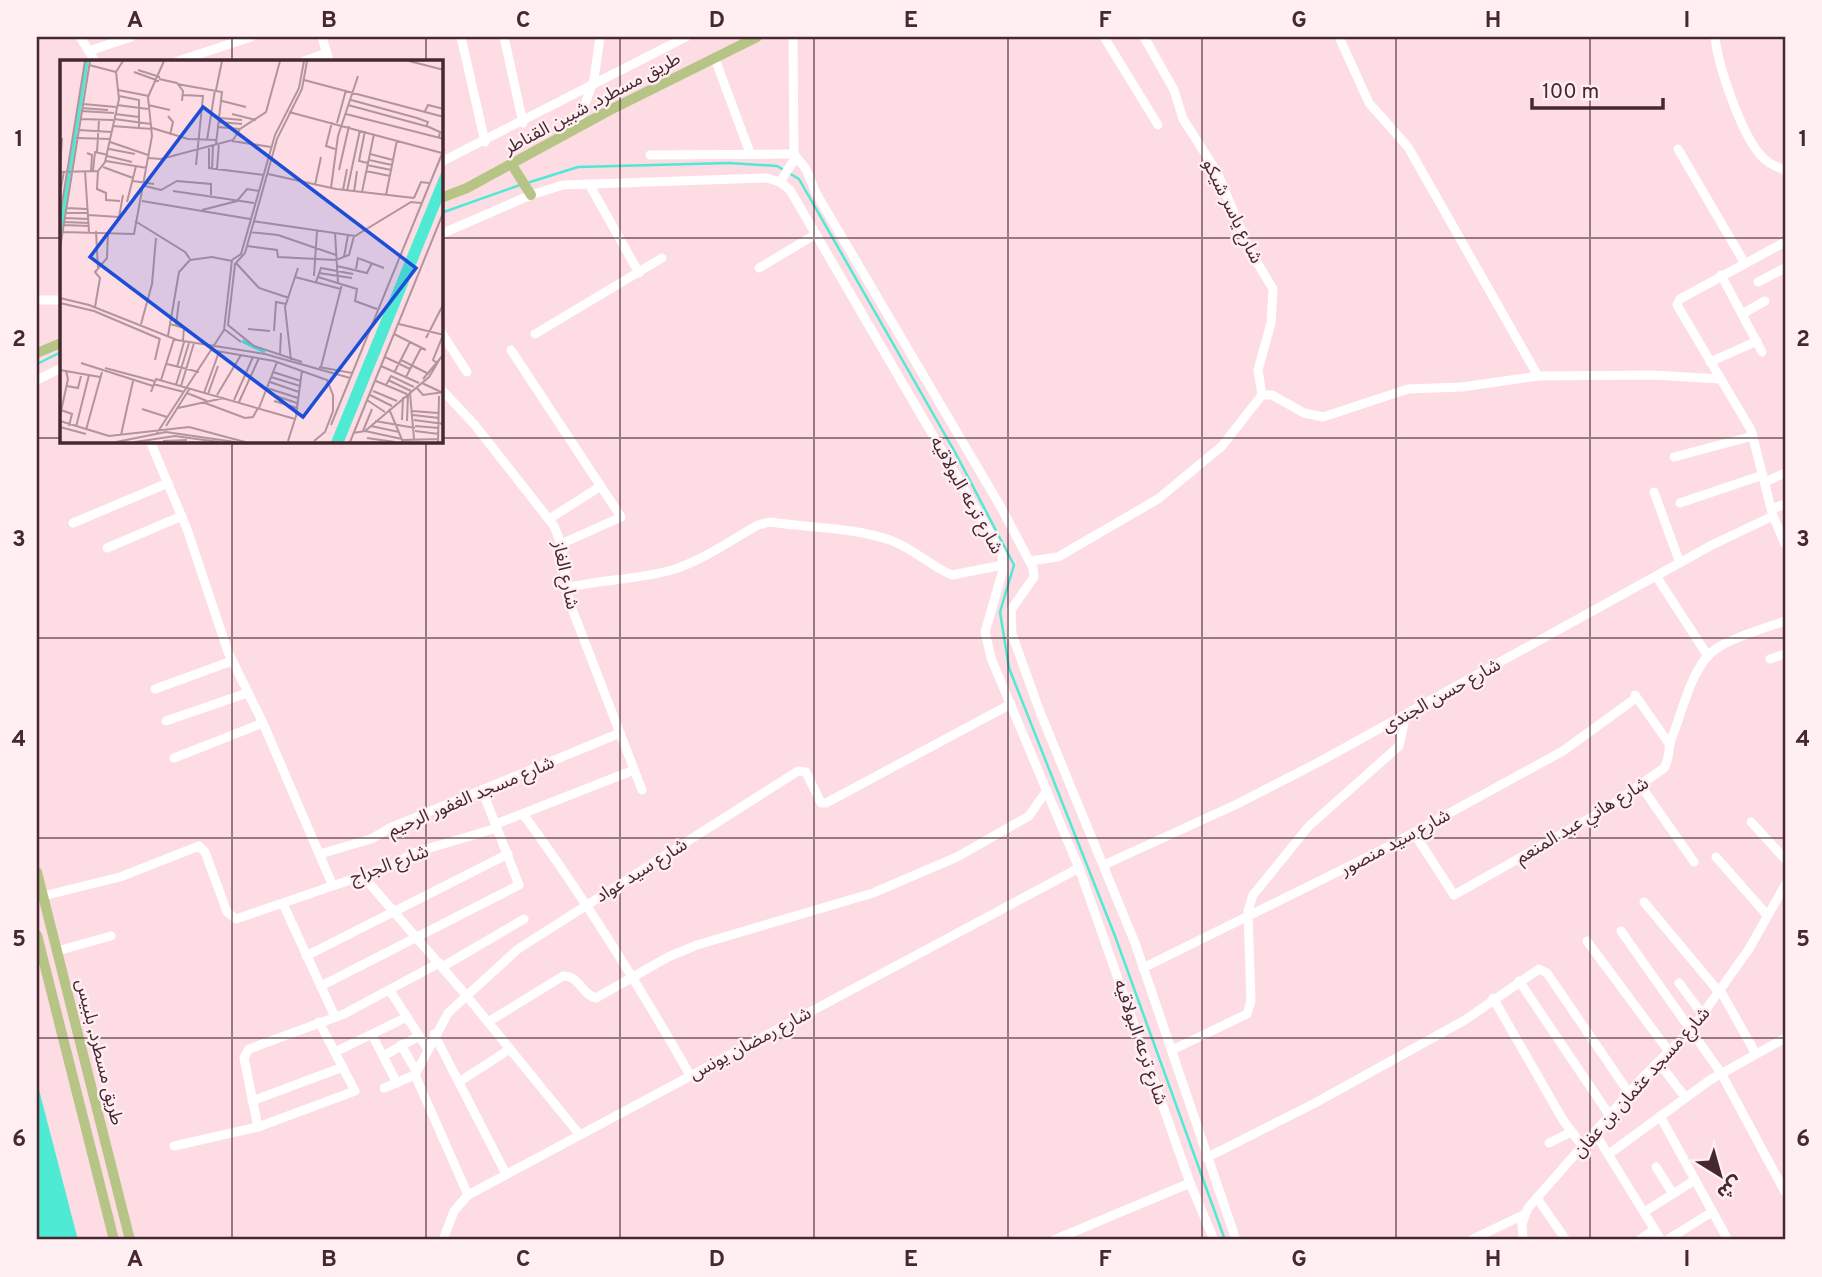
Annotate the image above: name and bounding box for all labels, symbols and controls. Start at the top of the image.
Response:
text: A [127,7,143,36]
text: B [321,7,337,36]
text: C [516,7,530,36]
text: D [709,7,725,36]
text: E [904,7,918,36]
text: F [1098,7,1112,36]
text: G [1291,7,1307,36]
text: H [1485,7,1501,36]
text: I [1684,7,1690,36]
street label: طريق مسطرد, شبين القناطر [500,48,685,161]
inset map [60,60,443,443]
scale bar [1532,66,1663,110]
text: 100 m [1542,79,1599,106]
text: 1 [14,126,24,155]
text: 1 [1798,126,1808,155]
street label: شارع ياسر شيكو [1195,155,1267,268]
text: 2 [12,326,26,355]
text: 2 [1796,326,1810,355]
street label: شارع ترعه البولاقيه [923,433,1008,559]
text: 3 [12,526,26,555]
text: 3 [1796,526,1810,555]
street label: شارع الغاز [545,538,583,612]
street label: شارع حسن الجندى [1378,654,1506,739]
text: 4 [12,726,26,755]
text: 4 [1796,726,1810,755]
street label: شارع مسجد الغفور الرحيم [385,752,559,844]
street label: شارع هاني عبد المنعم [1512,772,1654,871]
street label: شارع سيد منصور [1336,805,1455,883]
street label: شارع سيد عواد [591,834,693,910]
street label: شارع الجراج [347,841,432,891]
text: 5 [12,926,26,955]
text: 5 [1796,926,1810,955]
street label: طريق مسطرد, بلبيس [69,977,128,1128]
street label: شارع ترعه البولاقيه [1106,977,1172,1109]
street label: شارع رمضان يونس [686,1002,816,1087]
street label: شارع مسجد عثمان بن عفان [1568,1003,1717,1164]
text: 6 [12,1126,26,1155]
text: 6 [1796,1126,1810,1155]
north arrow [1686,1140,1756,1210]
text: ش [1711,1170,1747,1204]
text: A [127,1246,143,1275]
text: B [321,1246,337,1275]
text: C [516,1246,530,1275]
text: D [709,1246,725,1275]
text: E [904,1246,918,1275]
text: F [1098,1246,1112,1275]
text: G [1291,1246,1307,1275]
text: H [1485,1246,1501,1275]
text: I [1684,1246,1690,1275]

